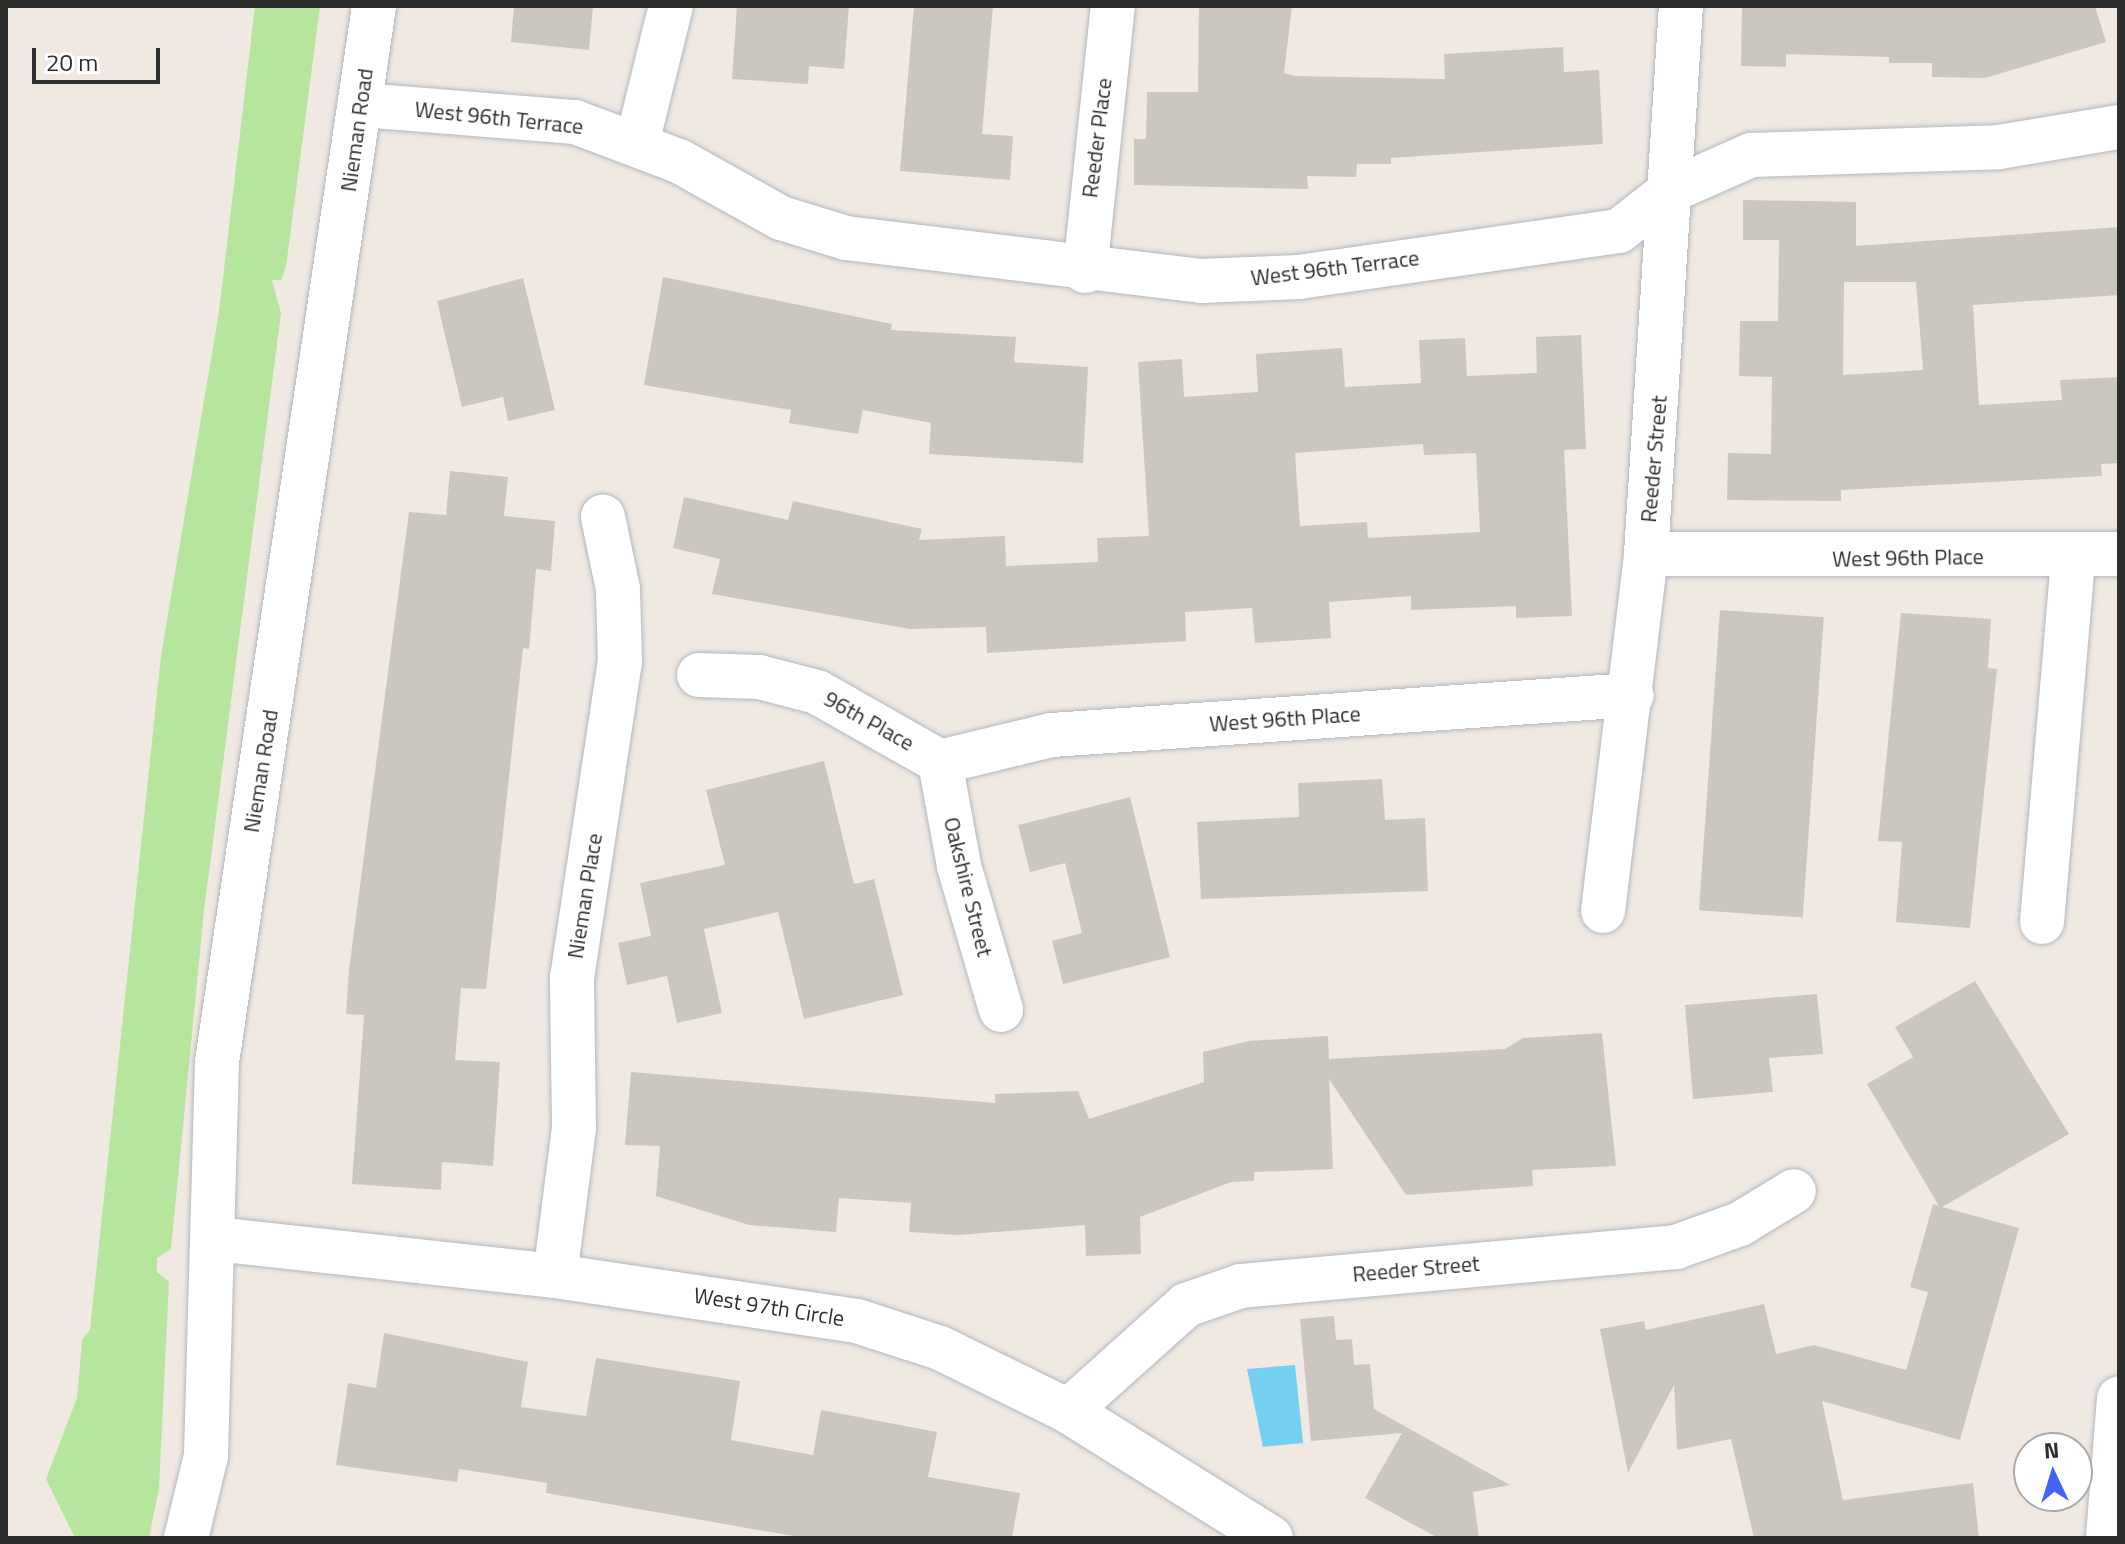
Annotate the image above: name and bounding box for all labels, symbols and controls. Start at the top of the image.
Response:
scale bar [36,32,164,82]
text: 20 m [46,44,98,80]
street label: Nieman Road [335,67,379,193]
street label: Reeder Place [1077,77,1117,199]
street label: West 96th Terrace [413,96,585,140]
street label: West 96th Terrace [1249,245,1421,291]
street label: Reeder Street [1635,394,1673,524]
street label: West 96th Place [1832,543,1984,573]
street label: 96th Place [819,686,919,756]
street label: West 96th Place [1208,701,1362,737]
street label: Nieman Road [238,707,284,835]
street label: Oakshire Street [938,814,998,960]
street label: Nieman Place [562,831,608,961]
street label: Reeder Street [1351,1250,1481,1288]
street label: West 97th Circle [692,1282,846,1332]
north arrow [2013,1432,2093,1512]
text: N [2043,1433,2060,1468]

